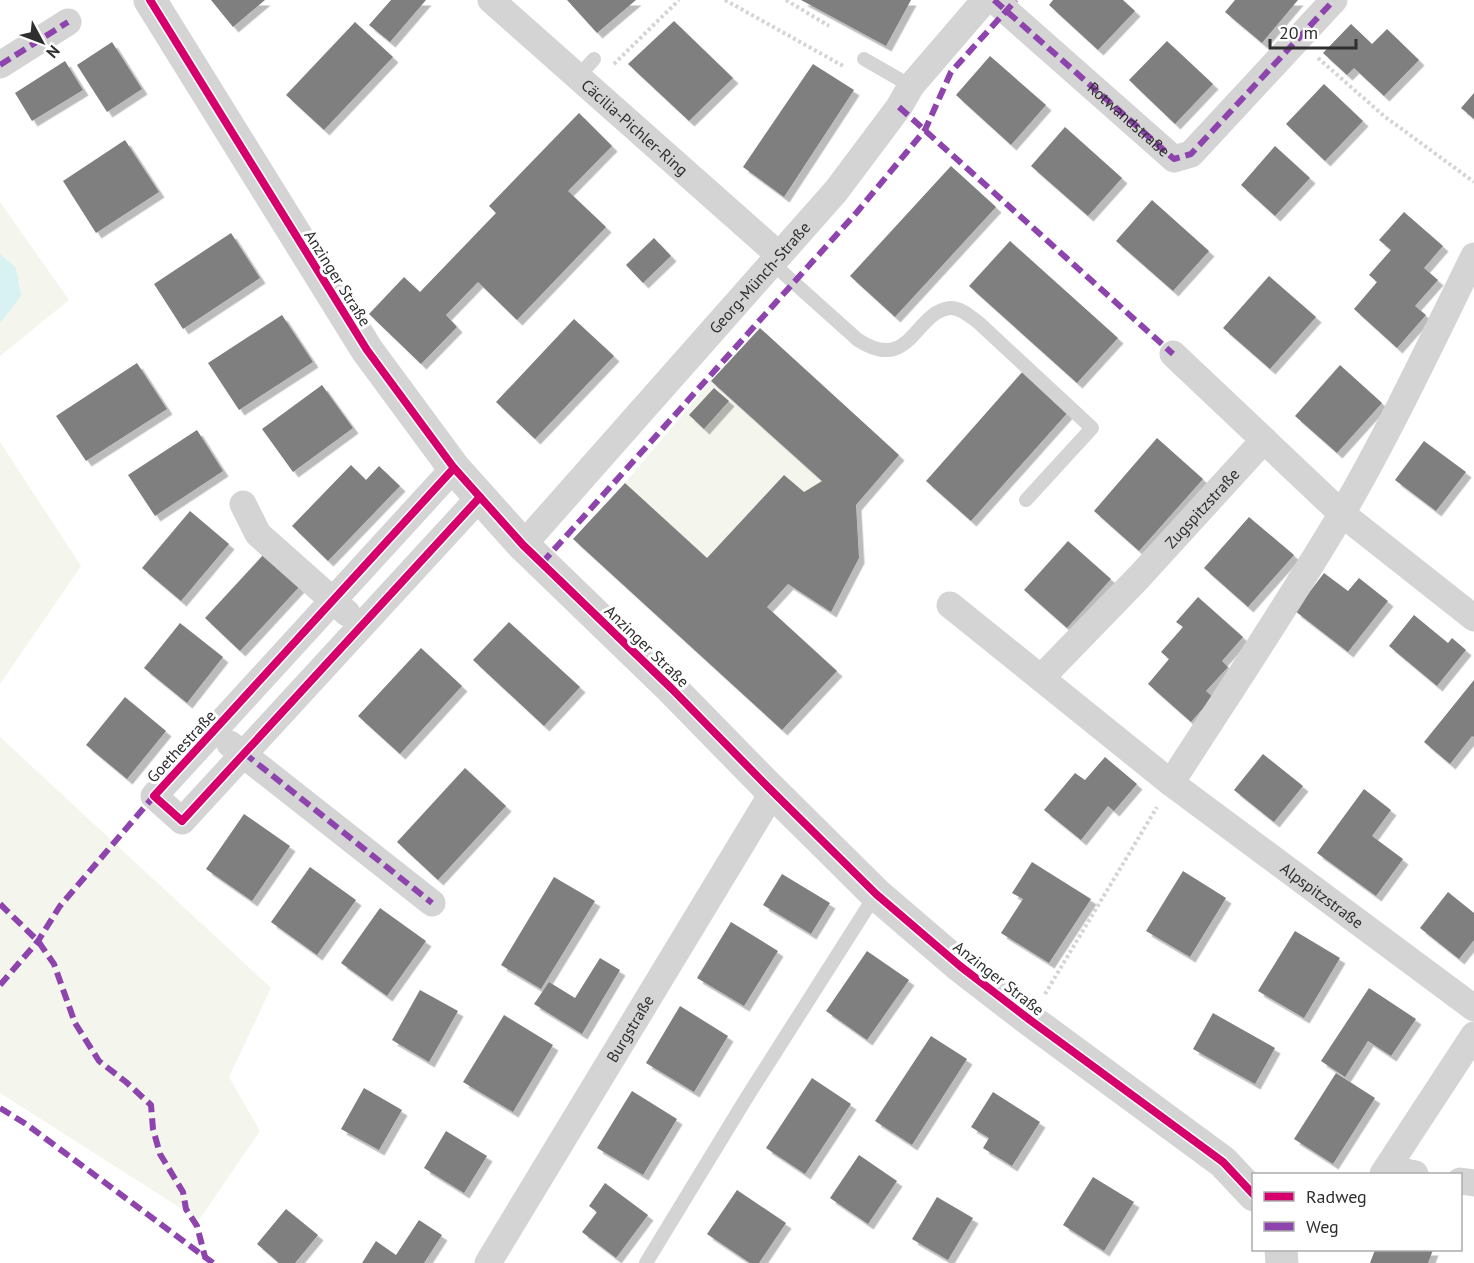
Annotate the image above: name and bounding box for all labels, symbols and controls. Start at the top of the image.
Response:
north arrow [12,12,72,72]
scale bar [1270,12,1356,50]
text: 20 m [1279,21,1318,44]
text: N [42,41,64,62]
street label: Cäcilia-Pichler-Ring [577,75,692,180]
street label: Rotwandstraße [1084,78,1174,161]
street label: Georg-Münch-Straße [705,217,814,338]
street label: Anzinger Straße [300,226,376,330]
street label: Zugspitzstraße [1160,464,1243,552]
street label: Anzinger Straße [601,601,693,691]
street label: Goethestraße [142,706,220,786]
street label: Alpspitzstraße [1277,858,1368,933]
street label: Anzinger Straße [950,936,1048,1020]
street label: Burgstraße [602,991,658,1066]
legend [1252,1173,1462,1251]
text: Radweg [1306,1185,1367,1208]
text: Weg [1306,1215,1339,1238]

